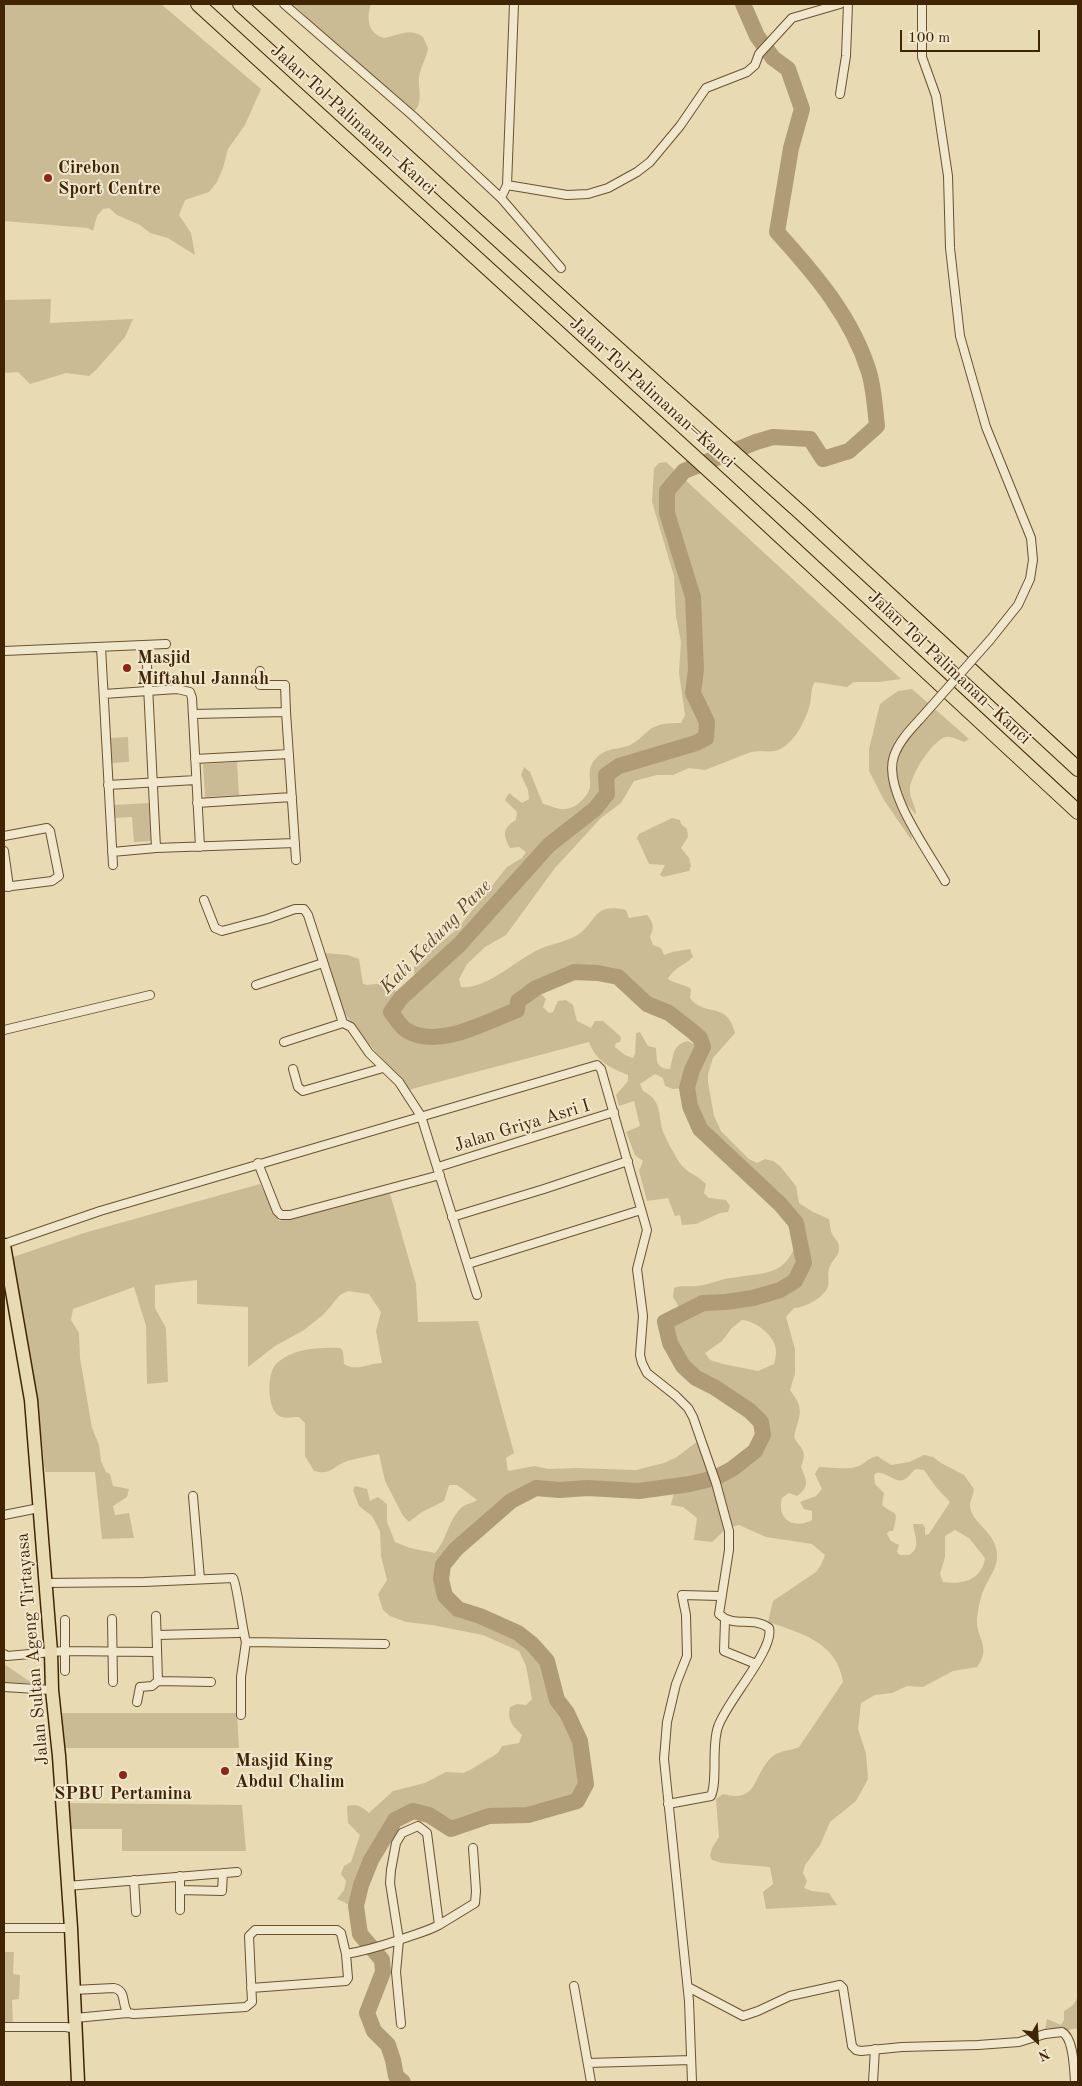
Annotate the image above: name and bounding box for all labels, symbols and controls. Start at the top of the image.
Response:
scale bar [902,20,1042,52]
text: 100 m [908,31,950,46]
street label: Jalan Tol Palimanan–Kanci [266,40,440,200]
place label: Cirebon Sport Centre [58,157,161,200]
marker: Cirebon Sport Centre [42,172,54,184]
street label: Jalan Tol Palimanan–Kanci [565,313,739,473]
street label: Jalan Tol Palimanan–Kanci [863,587,1035,749]
place label: Masjid Miftahul Jannah [137,647,269,690]
marker: Masjid Miftahul Jannah [121,662,133,674]
water label: Kali Kedung Pane [376,875,496,999]
street label: Jalan Griya Asri I [451,1095,593,1157]
street label: Jalan Sultan Ageng Tirtayasa [12,1532,54,1766]
place label: Masjid King Abdul Chalim [235,1750,345,1792]
marker: Masjid King Abdul Chalim [219,1765,231,1777]
marker: SPBU Pertamina [117,1769,129,1781]
place label: SPBU Pertamina [54,1783,192,1805]
north arrow [1012,2016,1062,2066]
text: N [1036,2046,1051,2063]

